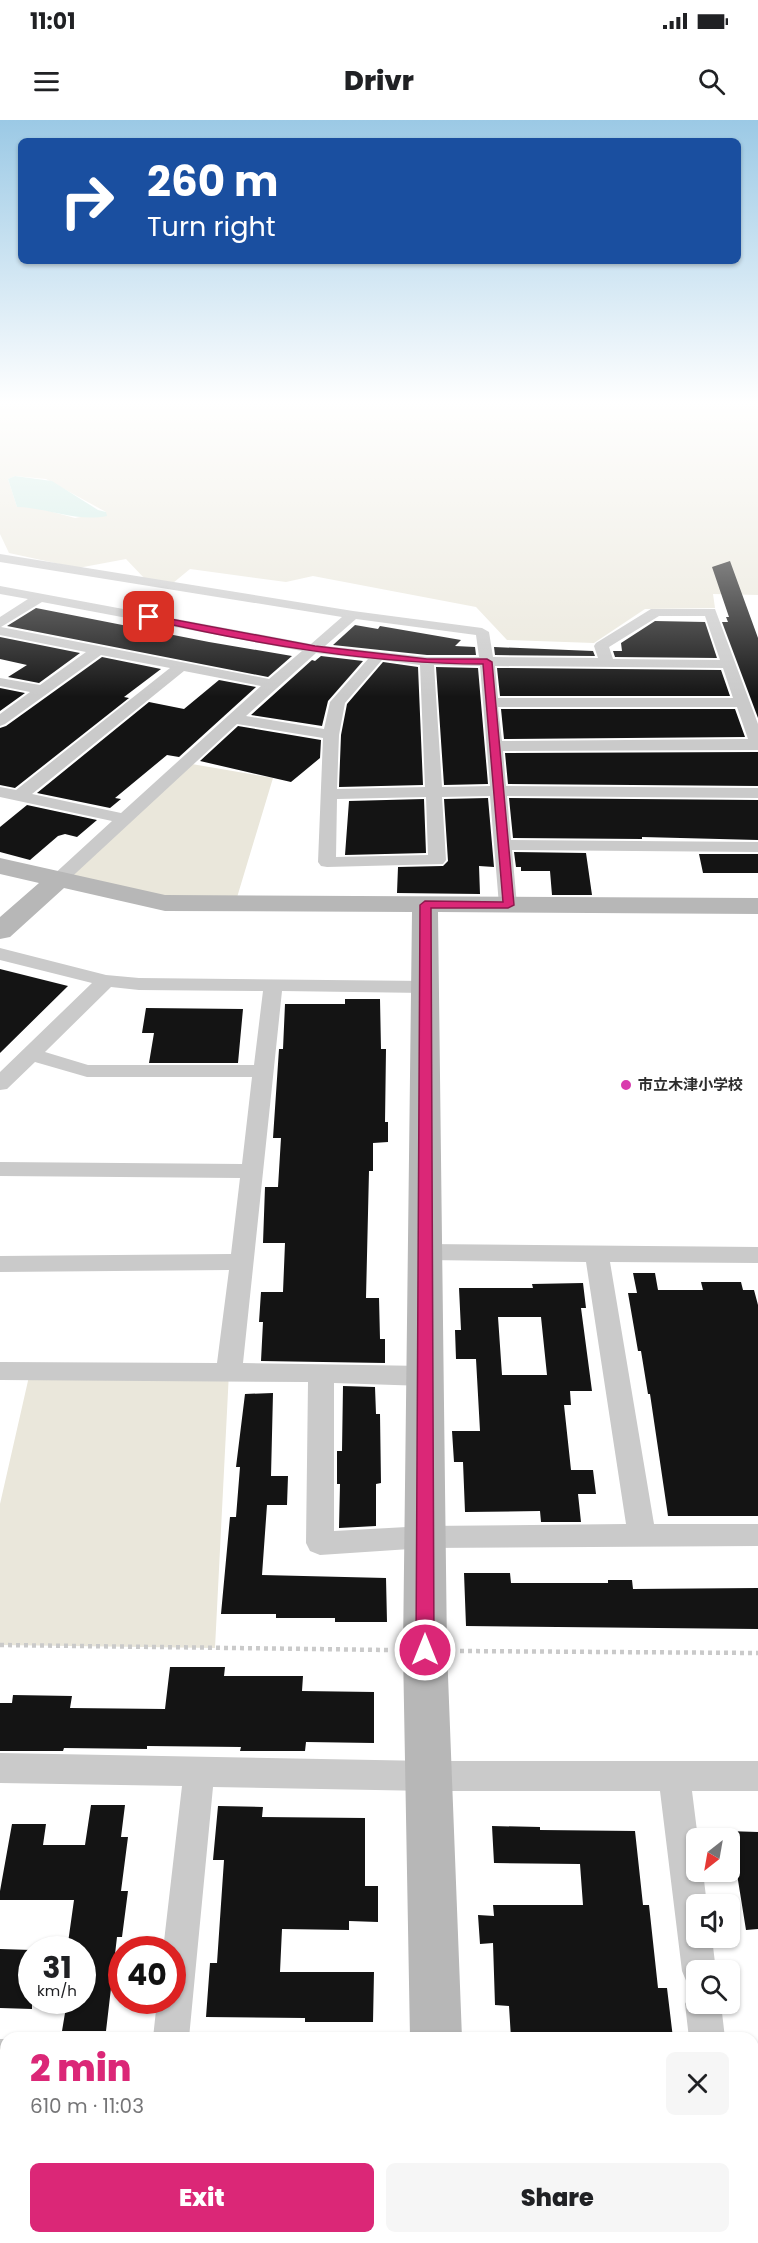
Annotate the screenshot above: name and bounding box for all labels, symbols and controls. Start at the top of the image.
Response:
text: 11:01 [30,6,75,37]
text: Drivr [344,62,414,99]
icon: menu [30,65,63,98]
icon: search [695,65,728,98]
text: 260 m [147,152,279,211]
icon: right [48,162,126,240]
text: Turn right [147,208,276,245]
pin [123,591,174,642]
icon: arrive [132,600,165,633]
place label: 市立木津小学校 [638,1074,743,1095]
marker: 市立木津小学校 [619,1078,633,1092]
position arrow [393,1618,457,1682]
north arrow [686,1828,740,1882]
map controls [686,1828,740,2014]
button: sound [686,1894,740,1948]
speed limit sign: 40 [108,1936,186,2014]
text: 31 [42,1946,72,1989]
button: search [686,1960,740,2014]
text: km/h [37,1980,77,2001]
text: 2 min [30,2043,132,2094]
button: close [666,2052,729,2115]
text: 610 m · 11:03 [30,2092,144,2120]
button: Exit [30,2163,374,2232]
button: Share [386,2163,729,2232]

